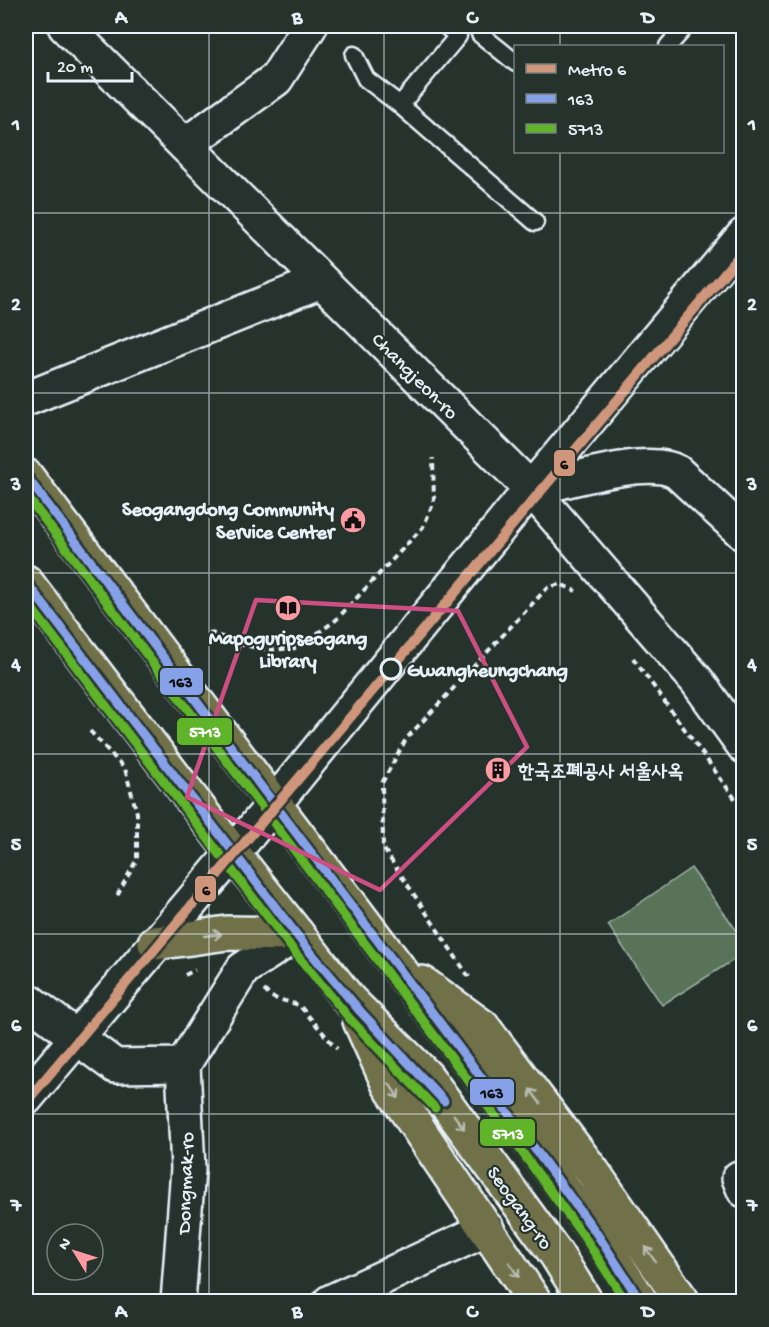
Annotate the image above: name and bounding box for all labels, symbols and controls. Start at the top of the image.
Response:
text: A [114,8,129,31]
text: B [291,8,303,31]
text: C [466,8,480,31]
text: D [639,8,655,31]
scale bar [48,45,132,83]
legend [514,45,724,153]
text: 20 m [57,58,93,79]
text: Metro 6 [568,61,627,82]
text: 163 [567,91,594,112]
text: 1 [11,115,20,138]
text: 1 [747,115,756,138]
text: 5713 [568,121,603,142]
text: 2 [11,295,21,318]
text: 2 [747,295,757,318]
street label: Changjeon-ro [365,329,462,426]
line badge: 6 [553,449,576,477]
text: 6 [560,457,569,476]
text: 3 [10,475,21,498]
text: 3 [746,475,757,498]
place label: Seogangdong Community Service Center [122,500,336,546]
public building icon: Seogangdong Community Service Center [338,505,368,535]
library icon: Mapoguripseogang Library [273,593,303,623]
place label: Mapoguripseogang Library [209,629,367,675]
text: 4 [10,655,21,678]
text: 4 [746,655,757,678]
marker: Gwangheungchang [380,658,402,680]
place label: Gwangheungchang [407,661,568,684]
line badge: 163 [159,667,204,696]
text: 163 [169,675,192,694]
line badge: 5713 [176,717,233,746]
text: 5713 [189,725,221,744]
building icon: 한국조폐공사 서울사옥 [483,755,513,785]
place label: 한국조폐공사 서울사옥 [517,761,684,785]
text: 5 [11,835,22,858]
text: 5 [747,835,758,858]
line badge: 6 [194,875,217,903]
text: 6 [202,883,211,902]
one-way arrow [203,929,222,940]
text: 6 [11,1016,22,1039]
text: 6 [747,1016,758,1039]
line badge: 163 [469,1078,515,1106]
one-way arrow [388,1082,400,1099]
text: 163 [480,1086,503,1105]
one-way arrow [529,1088,542,1104]
one-way arrow [453,1113,465,1129]
line badge: 5713 [479,1118,536,1147]
text: 5713 [492,1127,524,1146]
street label: Dongmak-ro [174,1132,201,1237]
street label: Seogang-ro [480,1163,556,1255]
text: 7 [10,1196,23,1219]
text: 7 [746,1196,759,1219]
north arrow [45,1222,105,1282]
text: N [55,1235,77,1255]
one-way arrow [644,1246,656,1262]
one-way arrow [508,1262,520,1278]
text: A [114,1302,129,1325]
text: B [291,1302,303,1325]
text: C [466,1302,480,1325]
text: D [639,1302,655,1325]

